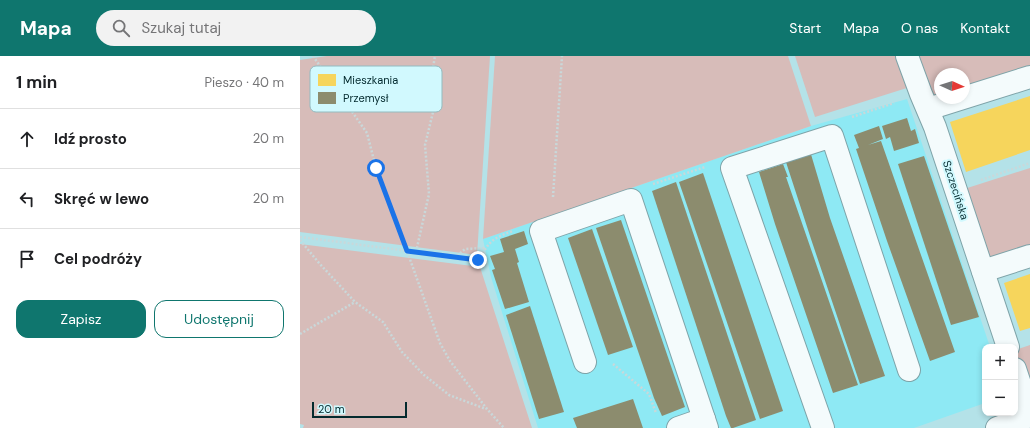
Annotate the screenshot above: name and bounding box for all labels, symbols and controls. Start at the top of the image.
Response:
search box [96,10,376,46]
text: Mapa [20,16,72,41]
icon: search [110,17,132,39]
text: Szukaj tutaj [142,18,221,38]
text: Start [789,19,821,37]
text: Mapa [843,19,879,37]
text: O nas [901,19,938,37]
text: Kontakt [960,19,1010,37]
legend [310,66,442,112]
north arrow [934,68,970,104]
text: 1 min [16,71,57,93]
text: Mieszkania [343,73,398,87]
text: Pieszo · 40 m [204,74,284,91]
text: Przemysł [343,91,389,105]
icon: ahead [16,128,38,150]
text: Idź prosto [54,129,127,149]
text: 20 m [253,130,284,147]
route start [367,159,385,177]
street label: Szczecińska [940,159,972,221]
icon: left [16,188,38,210]
text: Skręć w lewo [54,189,149,209]
text: 20 m [253,190,284,207]
icon: arrive [16,248,38,270]
text: Cel podróży [54,249,142,269]
route end [469,251,487,269]
button: Zapisz [16,300,146,338]
button: Udostępnij [154,300,284,338]
map controls [982,344,1018,416]
button: + [982,344,1018,380]
button: − [982,380,1018,416]
scale bar [312,400,407,419]
text: 20 m [318,402,344,416]

